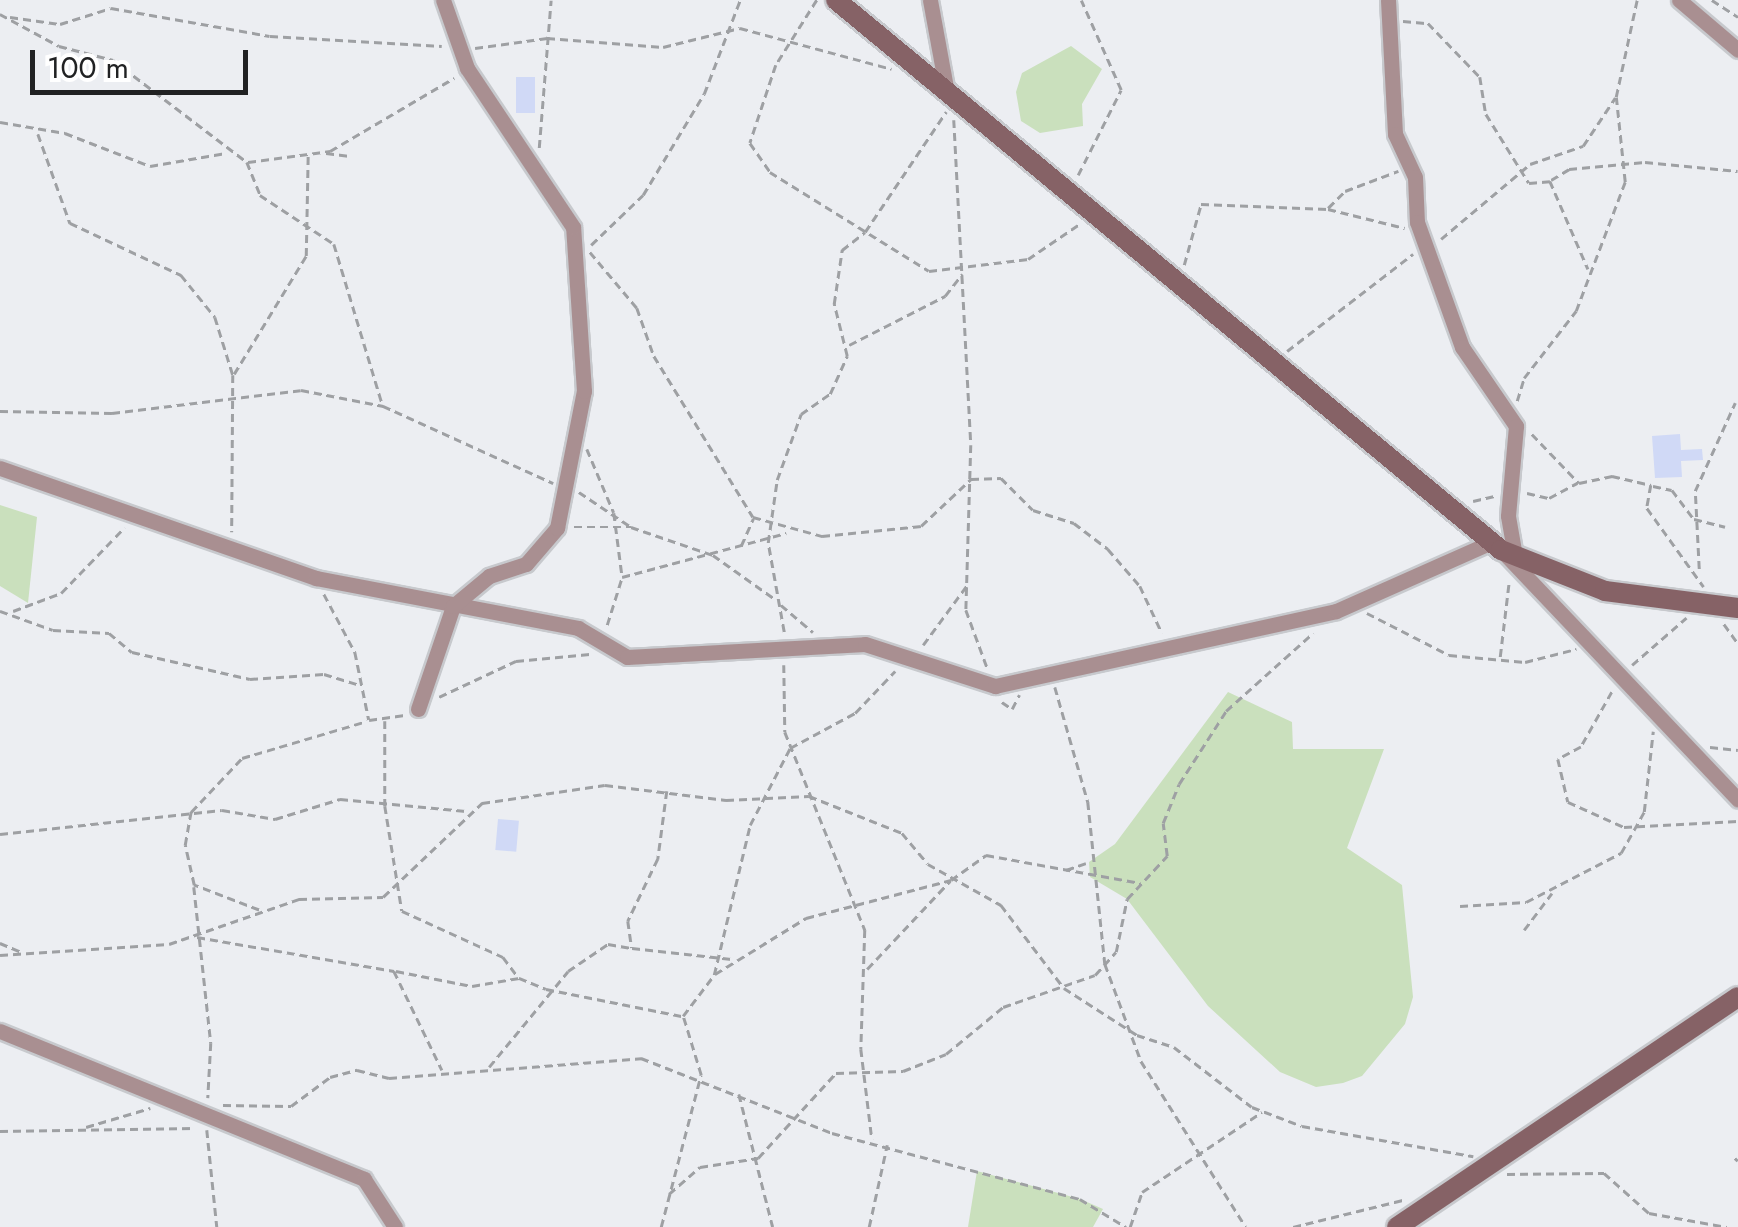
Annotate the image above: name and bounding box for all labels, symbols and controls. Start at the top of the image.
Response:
scale bar [35,30,252,92]
text: 100 m [47,46,129,89]

